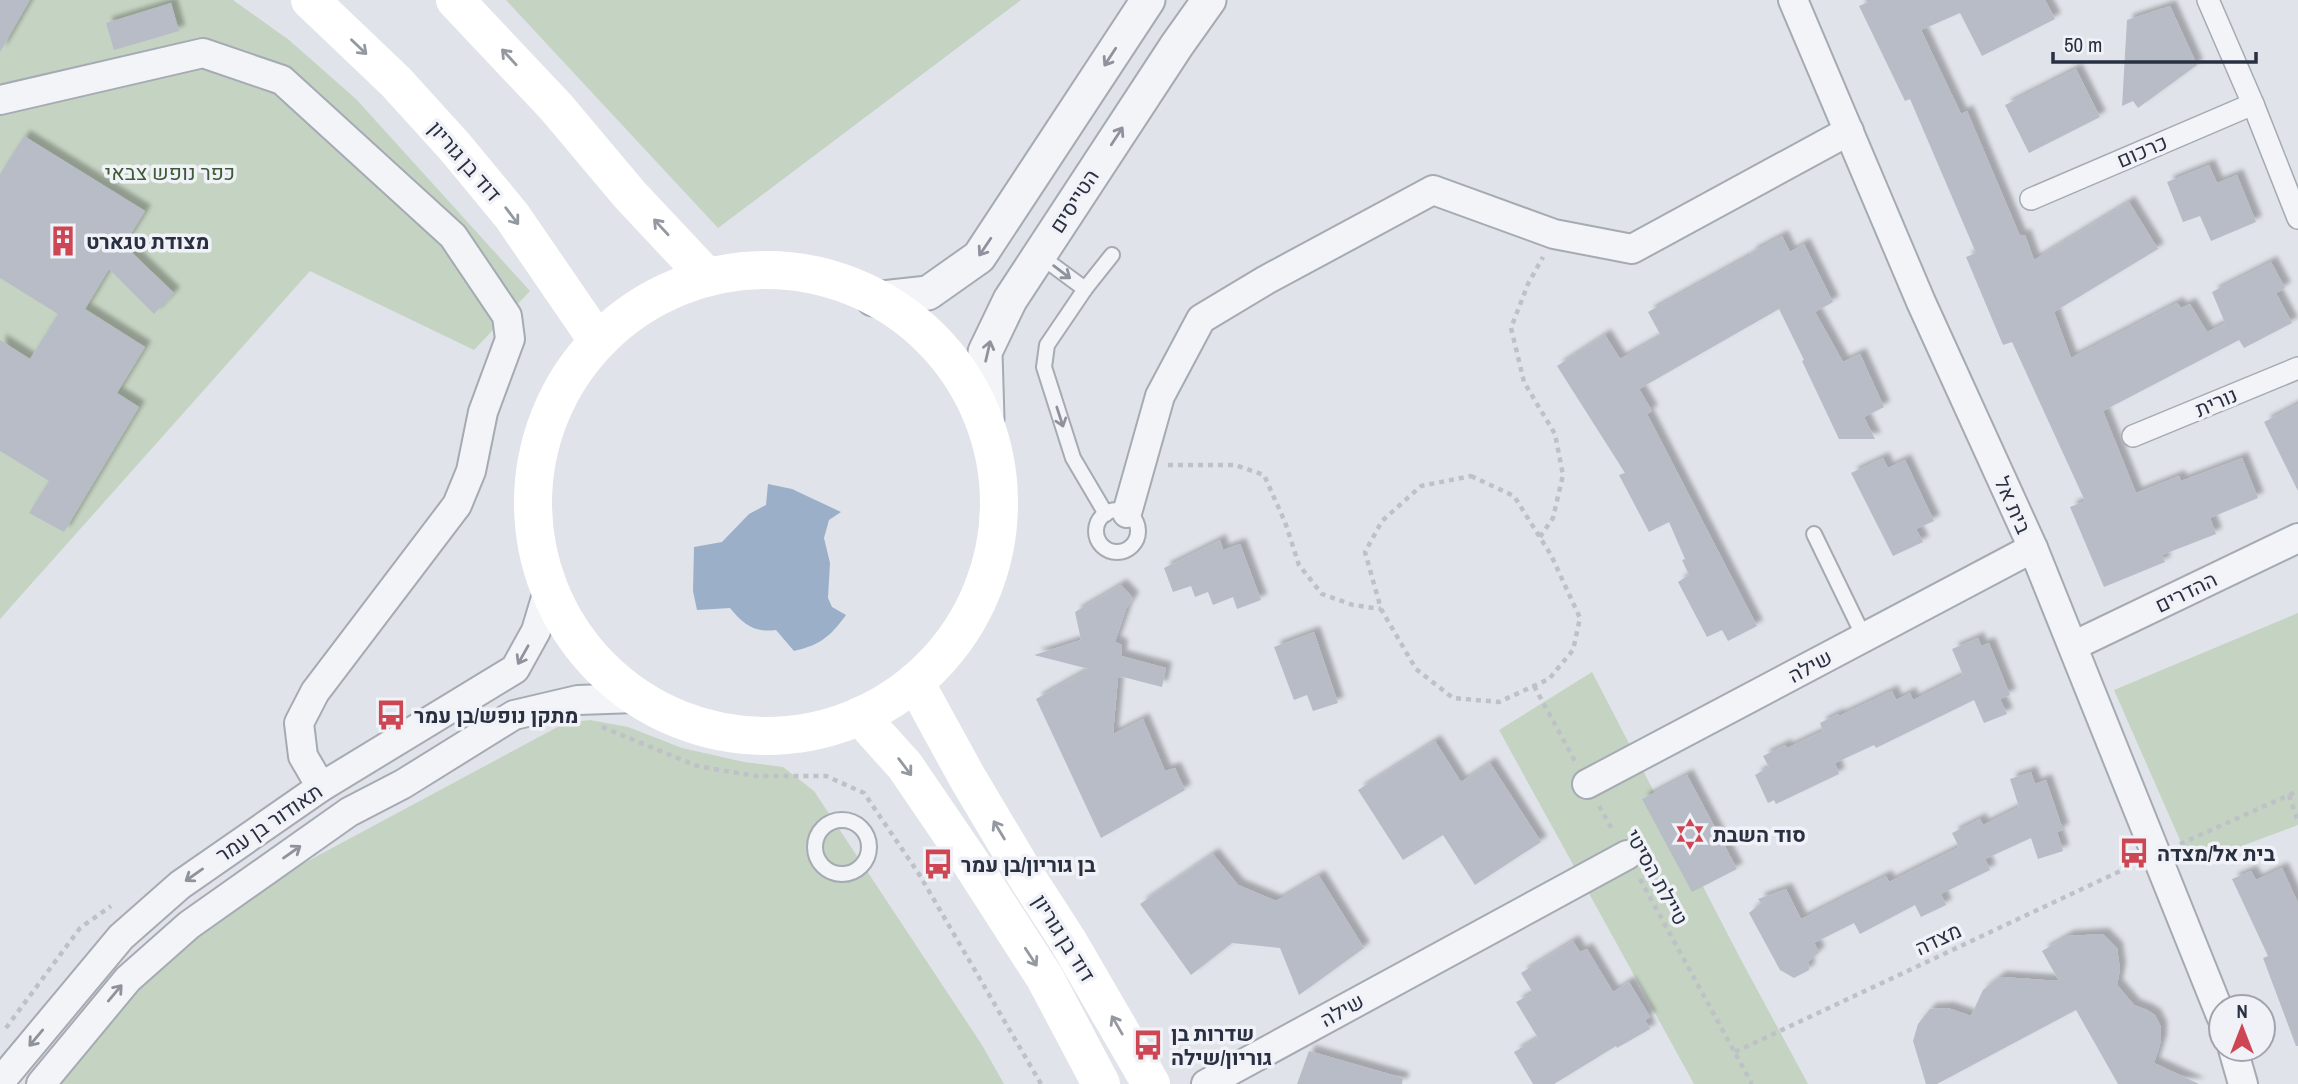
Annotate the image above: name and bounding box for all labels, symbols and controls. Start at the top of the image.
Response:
scale bar [2053,21,2256,65]
text: 50 m [2064,30,2102,59]
one-way arrow [351,39,368,56]
one-way arrow [1103,47,1117,66]
one-way arrow [501,49,518,66]
street label: דוד בן גוריון [422,115,508,208]
one-way arrow [1110,127,1124,146]
street label: כרכום [2112,127,2172,175]
park label: כפר נופש צבאי [105,158,235,187]
street label: הטייסים [1042,163,1106,239]
one-way arrow [504,206,519,225]
one-way arrow [652,219,669,236]
building icon: מצודת טגארט [46,224,80,258]
place label: מצודת טגארט [86,227,209,256]
one-way arrow [978,237,992,256]
one-way arrow [1052,265,1071,280]
one-way arrow [982,340,996,363]
street label: נורית [2190,380,2242,424]
one-way arrow [1054,406,1067,428]
street label: בית אל [1988,472,2038,538]
street label: ההדרים [2150,565,2222,619]
street label: שילה [1783,642,1837,690]
one-way arrow [516,644,530,664]
bus stop icon: מתקן נופש/בן עמר [374,698,408,732]
place label: מתקן נופש/בן עמר [414,701,578,730]
one-way arrow [898,758,913,776]
street label: תאודור בן עמר [210,777,328,869]
synagogue icon: סוד השבת [1673,817,1707,851]
place label: סוד השבת [1713,820,1806,849]
one-way arrow [991,821,1005,841]
street label: טיילת הסיטי [1619,824,1695,930]
bus stop icon: בית אל/מצדה [2117,836,2151,870]
place label: בית אל/מצדה [2157,839,2276,868]
one-way arrow [282,844,301,859]
bus stop icon: בן גוריון/בן עמר [921,847,955,881]
place label: בן גוריון/בן עמר [961,850,1096,879]
one-way arrow [184,868,204,882]
street label: דוד בן גוריון [1026,889,1102,987]
street label: מצדה [1910,916,1966,962]
one-way arrow [1025,946,1039,966]
one-way arrow [107,985,123,1003]
street label: שילה [1315,986,1369,1034]
north arrow [2207,993,2277,1063]
text: N [2236,998,2248,1024]
one-way arrow [1110,1015,1123,1036]
place label: שדרות בן גוריון/שילה [1171,1019,1272,1072]
bus stop icon: שדרות בן גוריון/שילה [1131,1028,1165,1062]
one-way arrow [28,1029,44,1047]

